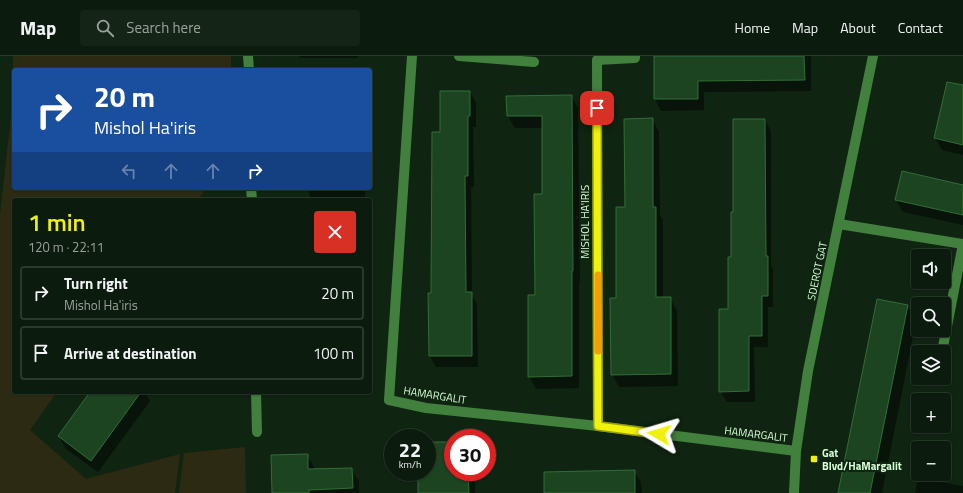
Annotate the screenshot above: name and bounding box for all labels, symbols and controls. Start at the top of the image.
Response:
search box [80,10,360,46]
text: Map [20,13,56,42]
text: Search here [126,16,201,39]
icon: search [94,17,116,39]
text: Home [735,17,770,38]
text: Map [792,17,818,38]
text: About [840,17,876,38]
text: Contact [898,17,943,38]
text: 20 m [94,75,155,118]
icon: right [28,84,80,136]
pin [580,91,614,125]
icon: arrive [586,97,608,119]
text: Mishol Ha'iris [94,114,196,141]
icon: left [118,160,140,182]
icon: ahead [160,160,182,182]
icon: ahead [202,160,224,182]
icon: right [244,160,266,182]
street label: MISHOL HA'IRIS [577,185,593,259]
text: 1 min [28,204,86,240]
button: close [314,211,356,253]
text: 120 m · 22:11 [28,237,104,257]
street label: SDEROT GAT [803,240,831,302]
map controls [911,249,951,481]
button: sound [911,249,951,289]
text: Turn right [64,272,128,295]
icon: right [30,282,52,304]
text: 20 m [321,282,354,305]
text: Mishol Ha'iris [64,295,138,315]
button: search [911,297,951,337]
icon: arrive [30,342,52,364]
text: Arrive at destination [64,342,197,365]
text: 100 m [313,342,354,365]
button: layers [911,345,951,385]
street label: HAMARGALIT [402,382,468,408]
button: + [911,393,951,433]
position arrow [638,413,680,455]
street label: HAMARGALIT [723,422,789,446]
speed limit sign: 30 [444,429,496,481]
text: 22 [399,434,421,465]
button: − [911,441,951,481]
place label: Gat Blvd/HaMargalit [822,445,902,474]
marker: Gat Blvd/HaMargalit [809,454,819,464]
text: km/h [399,457,421,472]

